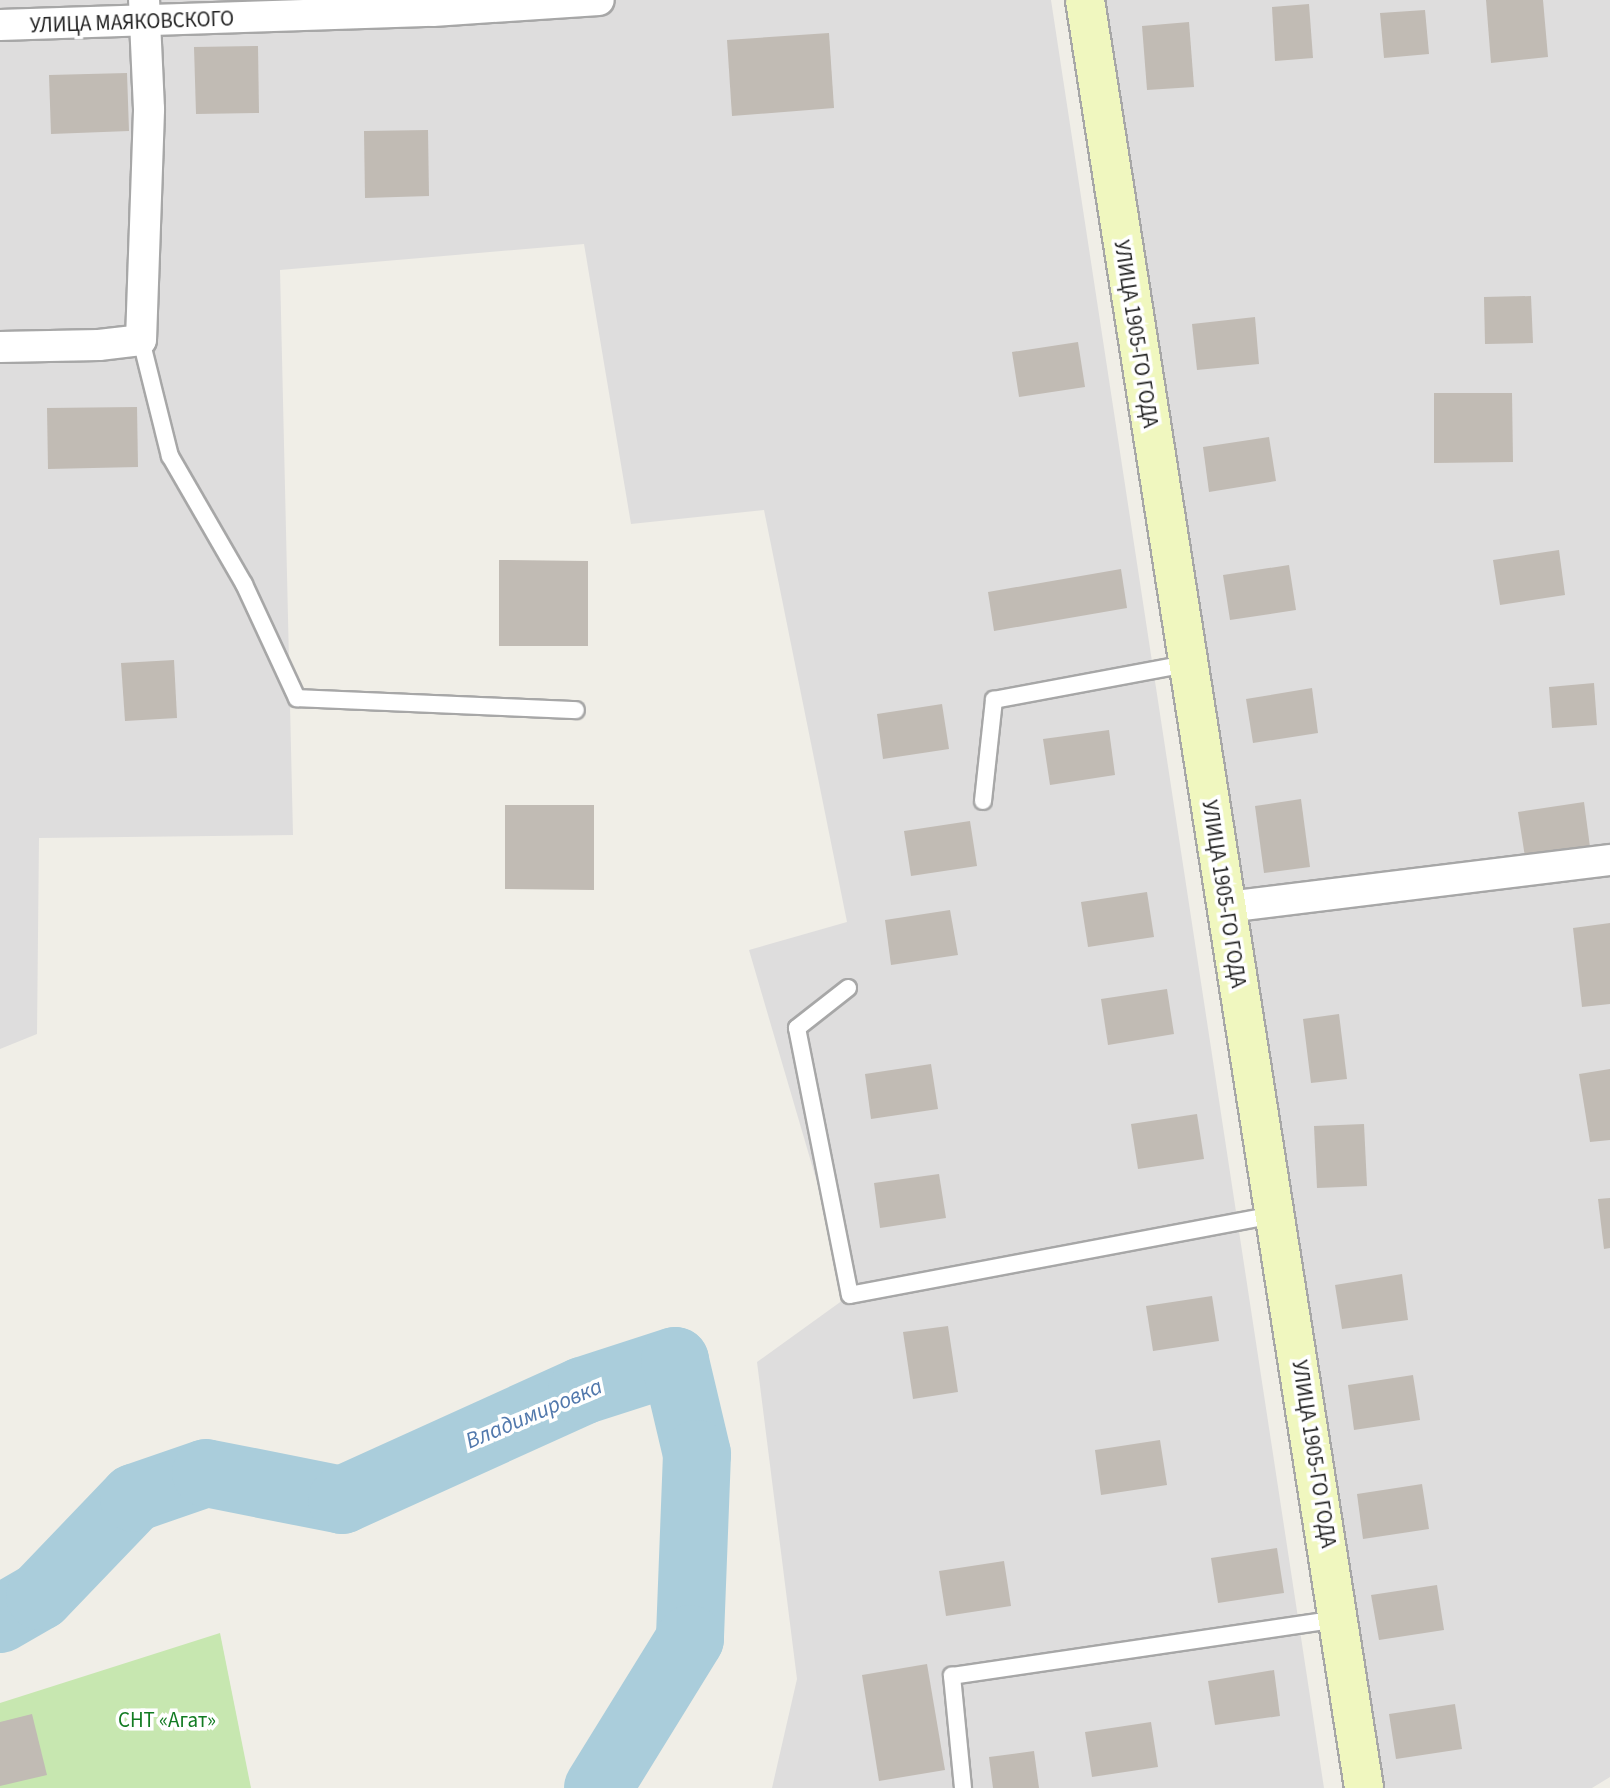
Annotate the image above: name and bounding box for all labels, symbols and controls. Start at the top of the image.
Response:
street label: УЛИЦА МАЯКОВСКОГО [29,6,235,38]
street label: УЛИЦА 1905-ГО ГОДА [1109,238,1163,430]
street label: УЛИЦА 1905-ГО ГОДА [1197,798,1251,990]
street label: УЛИЦА 1905-ГО ГОДА [1287,1358,1341,1550]
water label: Владимировка [461,1373,607,1455]
park label: СНТ «Агат» [118,1707,216,1733]

